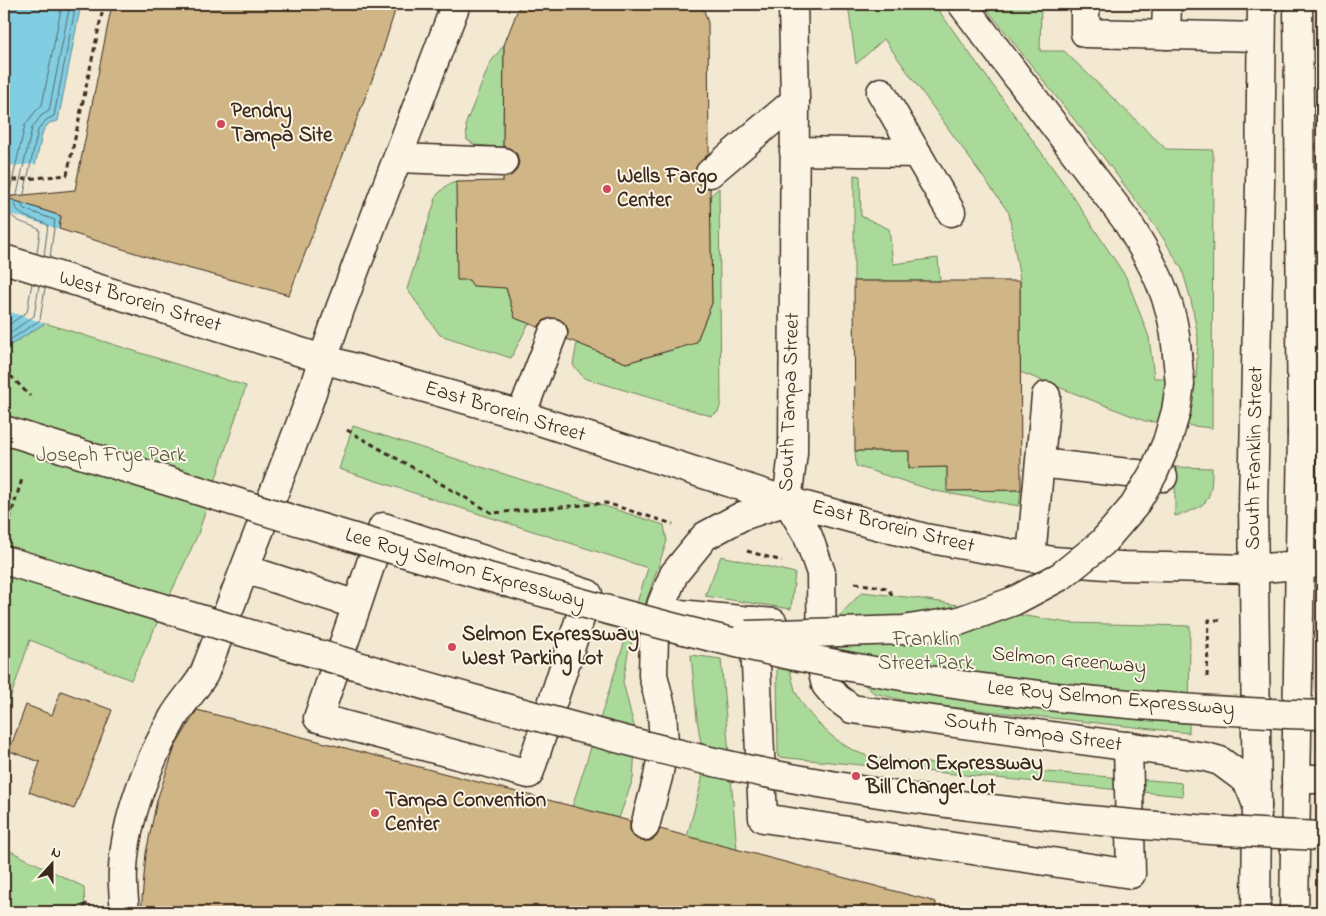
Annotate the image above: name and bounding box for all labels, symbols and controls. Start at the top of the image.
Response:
place label: Pendry Tampa Site [231,97,333,151]
marker: Pendry Tampa Site [215,118,227,130]
place label: Wells Fargo Center [617,162,718,216]
marker: Wells Fargo Center [601,183,613,195]
street label: West Brorein Street [55,263,225,341]
street label: South Tampa Street [772,312,808,492]
street label: South Franklin Street [1238,366,1272,550]
street label: East Brorein Street [421,373,589,451]
park label: Joseph Frye Park [36,441,187,473]
street label: East Brorein Street [808,492,978,562]
street label: Lee Roy Selmon Expressway [341,520,588,620]
place label: Selmon Expressway West Parking Lot [462,620,639,676]
park label: Franklin Street Park [878,625,975,679]
street label: Selmon Greenway [990,639,1147,685]
marker: Selmon Expressway West Parking Lot [446,641,458,653]
street label: Lee Roy Selmon Expressway [986,673,1236,727]
street label: South Tampa Street [942,706,1124,760]
place label: Selmon Expressway Bill Changer Lot [865,749,1043,805]
marker: Selmon Expressway Bill Changer Lot [850,770,862,782]
place label: Tampa Convention Center [385,786,546,840]
marker: Tampa Convention Center [369,807,381,819]
north arrow [28,838,78,888]
text: N [48,842,64,865]

